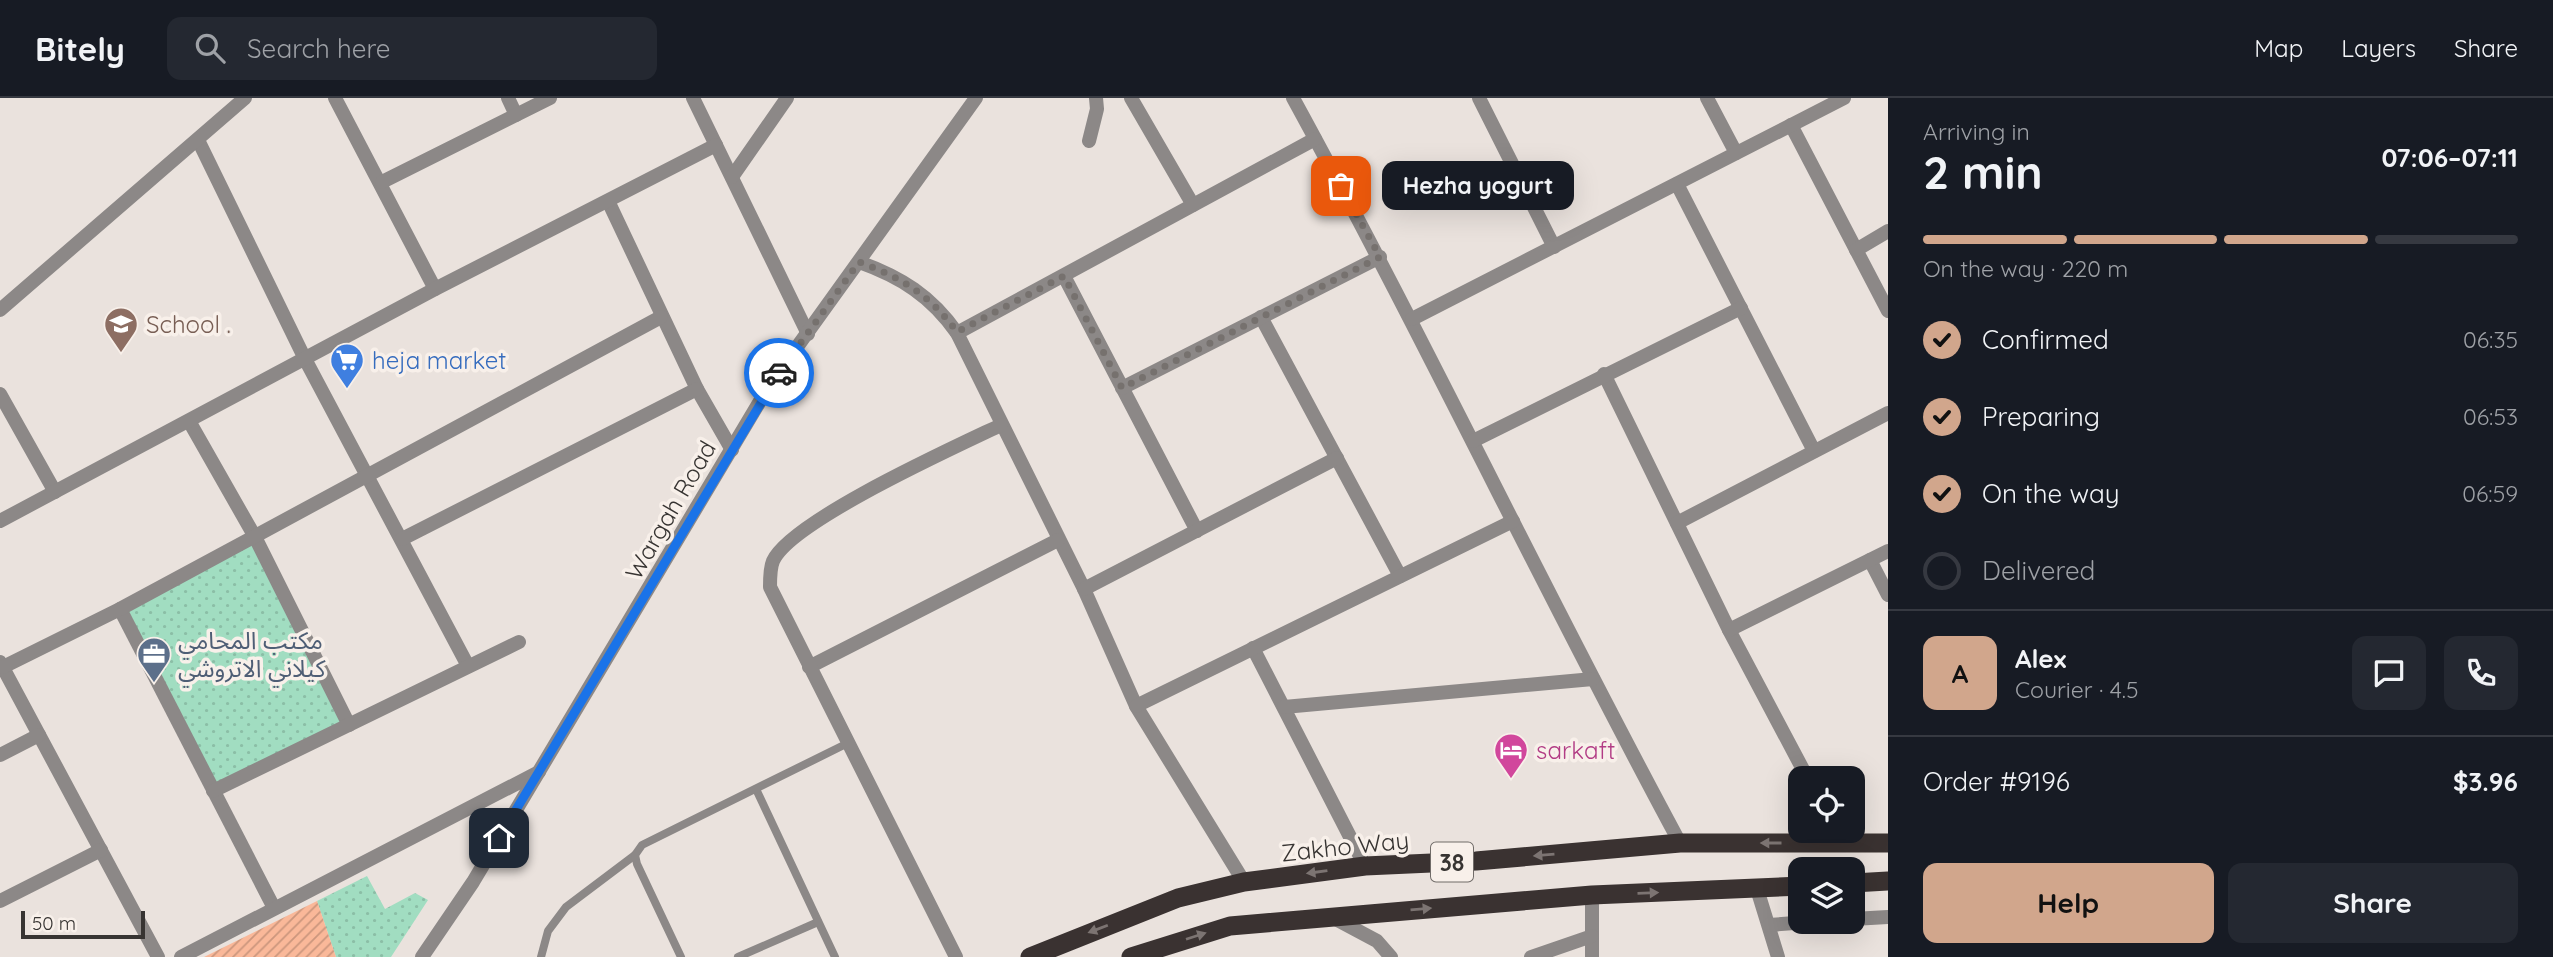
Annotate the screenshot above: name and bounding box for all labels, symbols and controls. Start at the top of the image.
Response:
search box [167,17,657,80]
text: Bitely [35,28,125,69]
icon: search [191,29,229,67]
text: Search here [247,32,391,65]
text: Map [2254,33,2303,63]
text: Layers [2341,33,2416,63]
text: Share [2454,33,2518,63]
text: Arriving in [1923,117,2030,146]
text: 07:06–07:11 [2381,141,2518,174]
text: 2 min [1923,143,2043,201]
pin [1311,156,1371,216]
callout: Hezha yogurt [1383,162,1576,210]
icon: bag [1322,167,1360,205]
text: Hezha yogurt [1403,171,1553,200]
text: On the way · 220 m [1923,254,2128,283]
school or university icon: School . [102,305,140,354]
place label: School . [146,309,231,339]
icon: check [1923,321,1961,359]
text: Confirmed [1982,323,2109,356]
text: 06:35 [2463,325,2518,354]
courier [744,338,814,408]
supermarket icon: heja market [328,341,366,390]
place label: heja market [372,345,506,375]
icon: car [760,354,798,392]
icon: check [1923,398,1961,436]
text: Preparing [1982,400,2100,433]
text: 06:53 [2463,402,2518,431]
street label: Wargah Road [618,435,722,585]
icon: check [1923,475,1961,513]
text: On the way [1982,477,2120,510]
text: 06:59 [2462,479,2518,508]
text: Delivered [1982,554,2095,587]
place label: مكتب المحامي كيلاني الاتروشي [178,625,327,688]
office icon: مكتب المحامي كيلاني الاتروشي [135,635,173,684]
button: chat [2352,636,2426,710]
button: phone [2444,636,2518,710]
text: Alex [2015,642,2066,675]
text: A [1952,657,1968,690]
text: Courier · 4.5 [2015,675,2139,704]
hotel icon: sarkaft [1492,731,1530,780]
place label: sarkaft [1536,735,1615,765]
text: Order #9196 [1923,765,2070,798]
text: $3.96 [2453,765,2518,798]
map controls [1788,766,1865,934]
button: locate [1788,766,1865,843]
pin [469,808,529,868]
icon: home [480,819,518,857]
street label: Zakho Way [1280,824,1410,868]
one-way arrow [1760,837,1782,849]
road number: 38 [1431,842,1473,882]
one-way arrow [1533,850,1555,861]
button: layers [1788,857,1865,934]
button: Help [1923,863,2214,943]
button: Share [2228,863,2518,943]
one-way arrow [1306,867,1328,878]
one-way arrow [1637,887,1659,898]
one-way arrow [1410,903,1432,914]
scale bar [21,908,145,940]
text: 50 m [32,911,76,935]
one-way arrow [1087,923,1108,934]
one-way arrow [1186,931,1207,941]

